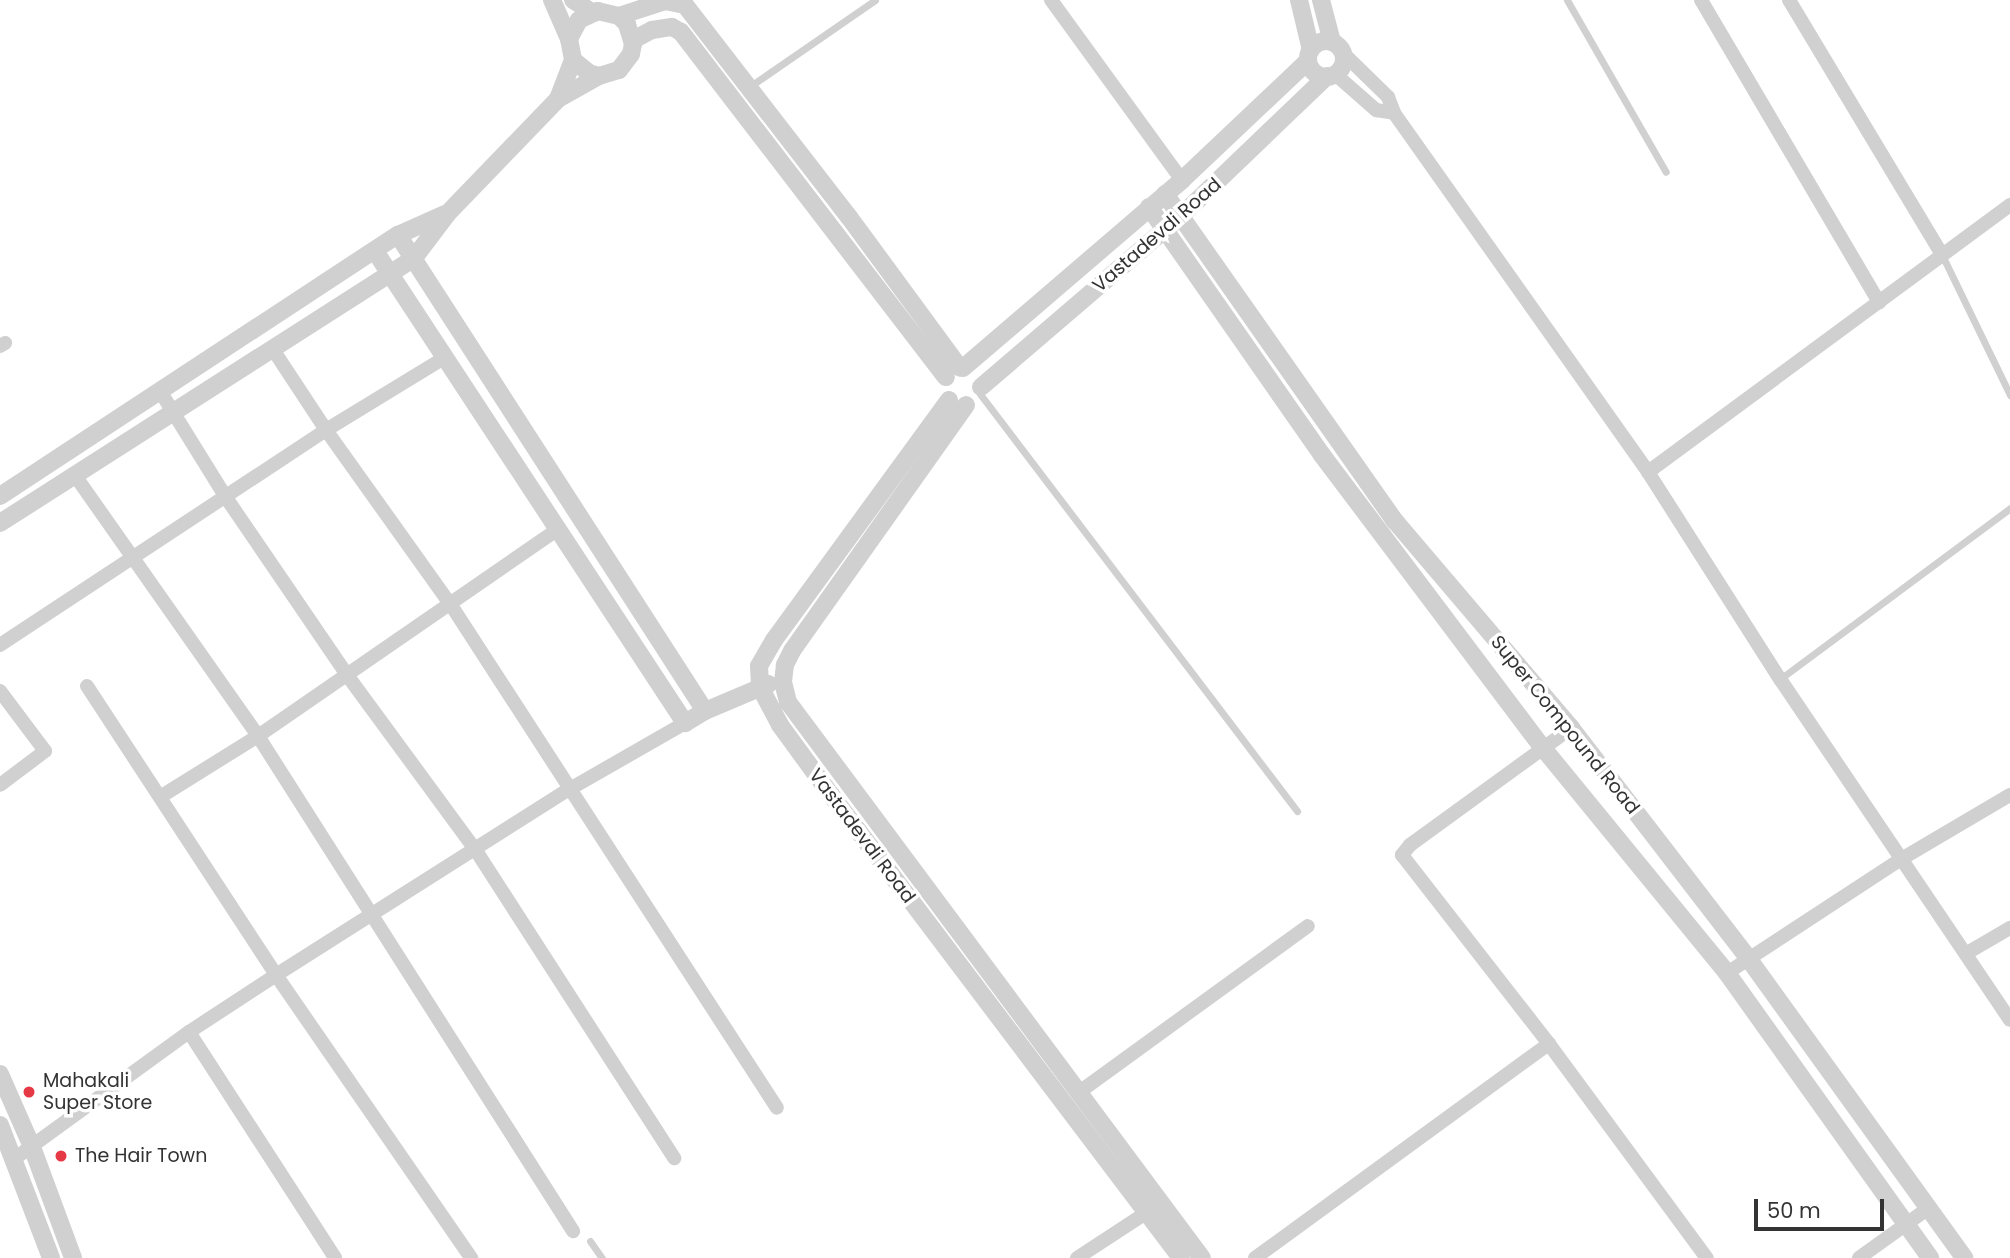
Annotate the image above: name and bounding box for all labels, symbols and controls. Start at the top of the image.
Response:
street label: Vastadevdi Road [1088,173,1226,297]
street label: Super Compound Road [1486,631,1644,819]
street label: Vastadevdi Road [804,764,920,908]
place label: Mahakali Super Store [43,1070,152,1114]
marker: Mahakali Super Store [21,1084,37,1100]
place label: The Hair Town [75,1145,207,1167]
marker: The Hair Town [53,1148,69,1164]
scale bar [1758,1184,1888,1228]
text: 50 m [1767,1196,1821,1225]

